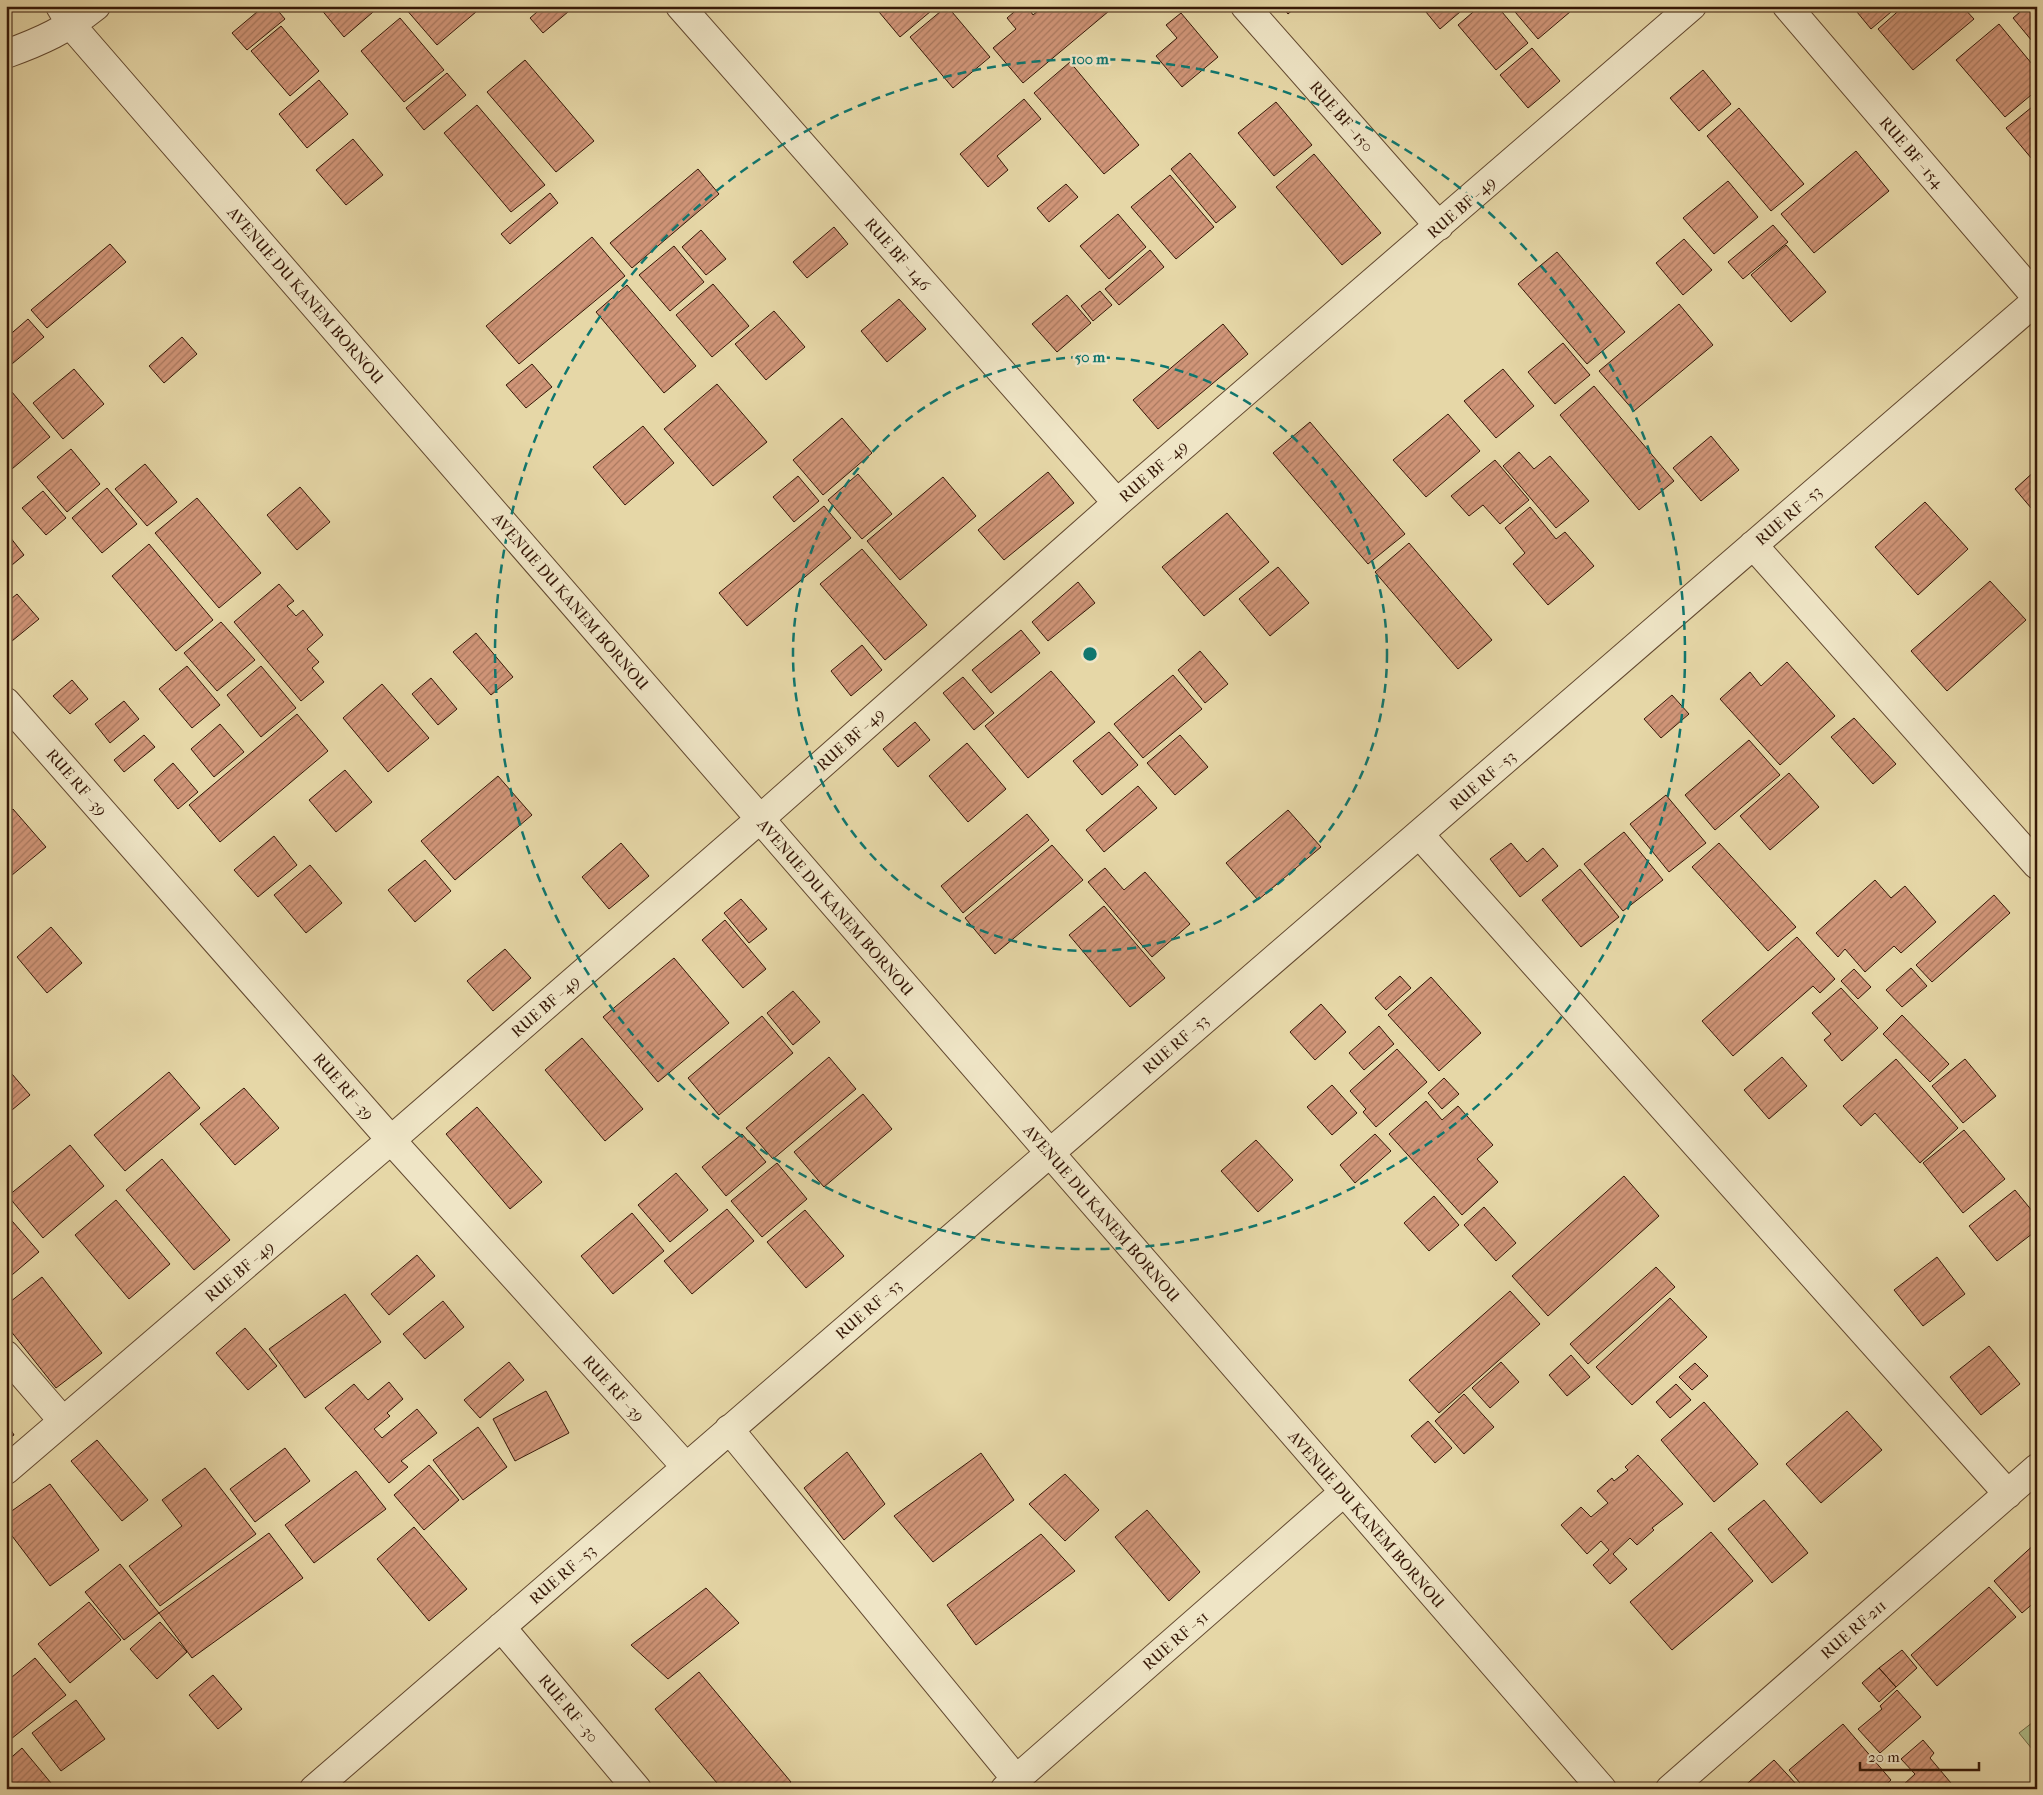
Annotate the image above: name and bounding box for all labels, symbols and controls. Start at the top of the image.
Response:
text: 100 m [1071,50,1109,68]
street label: RUE BF - 150 [1306,77,1378,156]
street label: RUE BF - 154 [1875,113,1948,192]
street label: RUE BF - 49 [1423,173,1499,242]
street label: AVENUE DU KANEM BORNOU [223,202,388,388]
street label: RUE BF - 146 [861,214,935,295]
text: 50 m [1075,348,1106,366]
street label: RUE BF - 49 [1115,437,1191,506]
street label: RUE RF - 53 [1751,482,1825,549]
street label: AVENUE DU KANEM BORNOU [488,508,653,694]
centre of rings [1081,645,1099,663]
street label: RUE BF - 49 [813,704,888,775]
street label: RUE RF - 39 [42,745,111,820]
street label: RUE RF - 53 [1445,747,1519,814]
street label: AVENUE DU KANEM BORNOU [753,814,918,1000]
street label: RUE BF - 49 [507,972,583,1041]
street label: RUE RF - 53 [1138,1011,1212,1078]
street label: RUE RF - 39 [309,1049,378,1124]
street label: AVENUE DU KANEM BORNOU [1019,1120,1184,1306]
street label: RUE BF - 49 [201,1237,278,1306]
street label: RUE RF - 53 [831,1276,905,1343]
street label: RUE RF - 39 [579,1351,648,1425]
street label: AVENUE DU KANEM BORNOU [1284,1426,1449,1612]
street label: RUE RF - 53 [525,1541,599,1608]
street label: RUE RF-211 [1817,1596,1890,1663]
street label: RUE RF - 51 [1139,1607,1212,1674]
street label: RUE RF - 30 [535,1670,603,1746]
scale bar [1860,1740,1979,1772]
text: 20 m [1868,1748,1900,1766]

